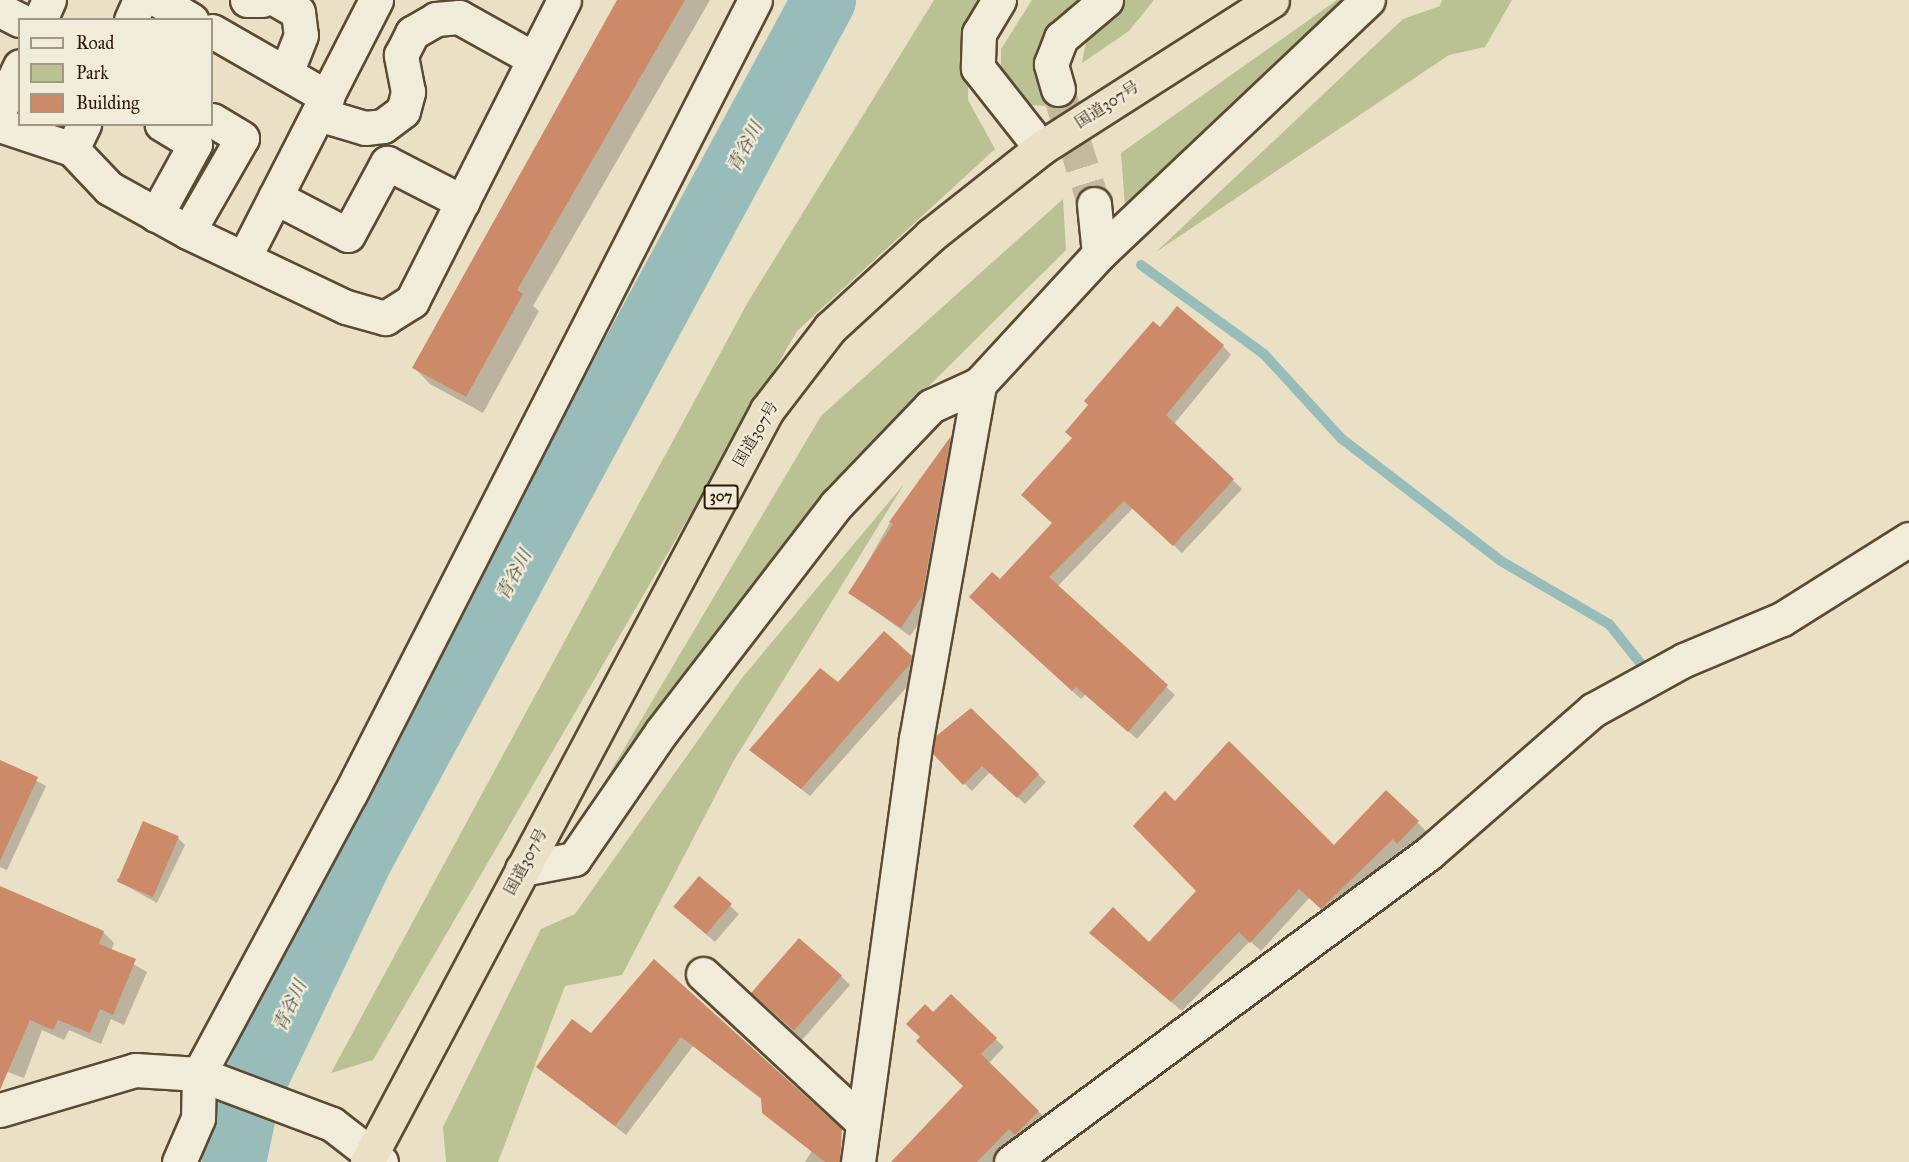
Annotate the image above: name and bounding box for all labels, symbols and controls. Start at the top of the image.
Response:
legend [18,18,213,126]
text: Road [76,32,114,54]
text: Park [76,62,109,84]
street label: 国道307号 [1071,77,1143,133]
text: Building [76,92,139,114]
water label: 青谷川 [723,118,767,176]
street label: 国道307号 [730,398,782,470]
road number: 307 [703,485,739,509]
water label: 青谷川 [492,546,536,604]
street label: 国道307号 [501,826,551,898]
water label: 青谷川 [269,977,311,1035]

